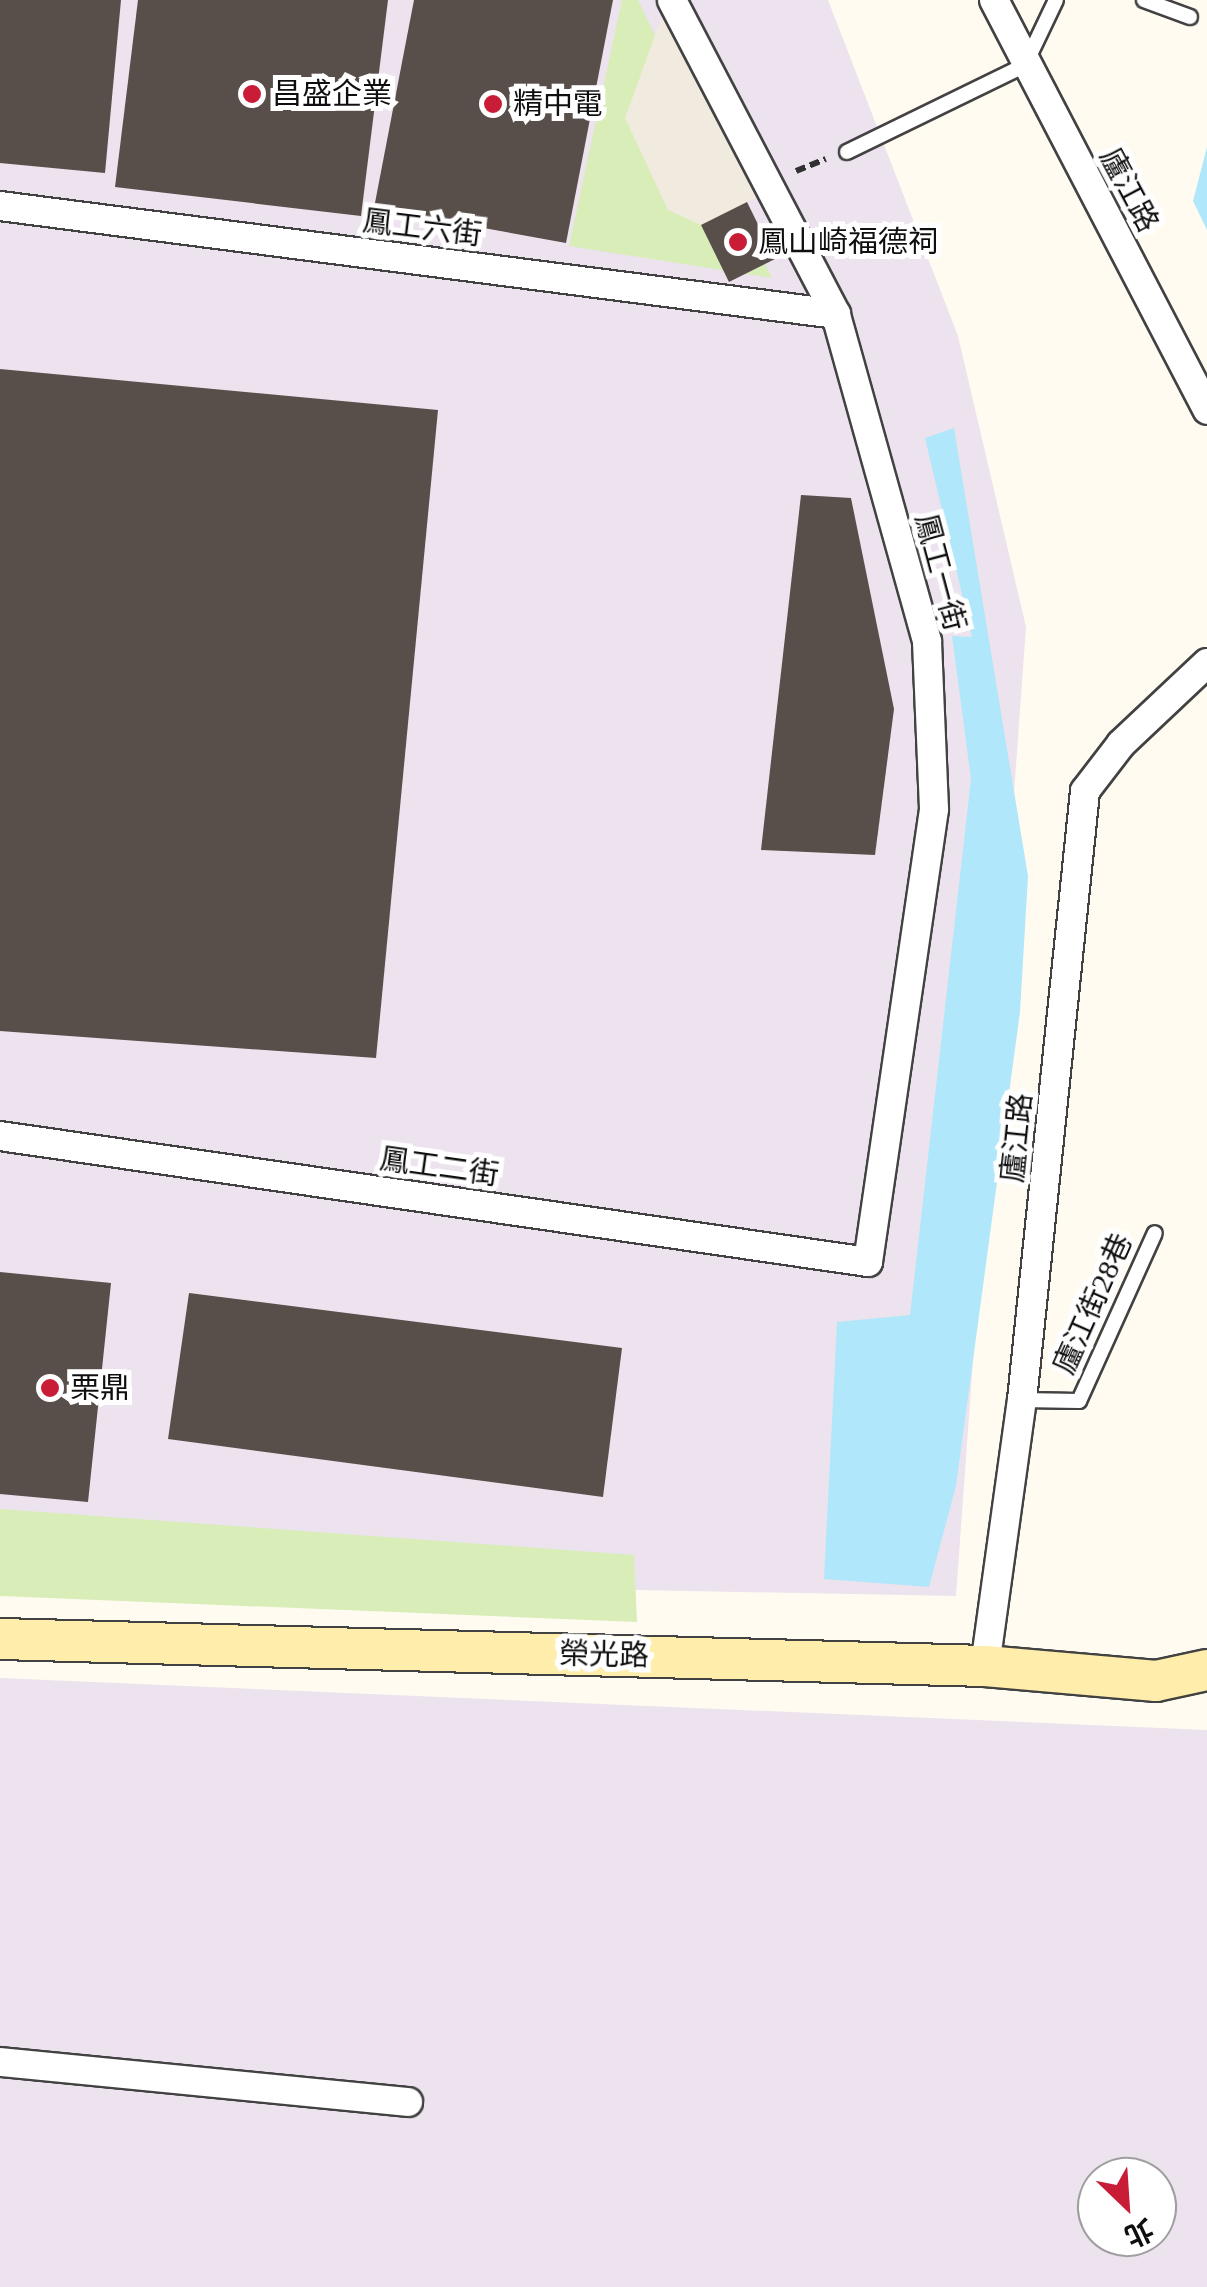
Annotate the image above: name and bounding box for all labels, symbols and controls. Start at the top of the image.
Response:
place label: 昌盛企業 [272,76,392,112]
marker: 昌盛企業 [241,83,263,105]
place label: 精中電 [513,86,603,122]
marker: 精中電 [482,93,504,115]
street label: 廬江路 [1092,142,1166,238]
street label: 鳳工六街 [360,203,484,253]
place label: 鳳山崎福德祠 [758,224,938,260]
marker: 鳳山崎福德祠 [727,231,749,253]
street label: 鳳工一街 [907,509,973,635]
street label: 廬江路 [994,1091,1040,1185]
street label: 鳳工二街 [377,1141,501,1193]
street label: 廬江街28巷 [1046,1228,1140,1380]
place label: 栗鼎 [70,1370,130,1406]
marker: 栗鼎 [39,1377,61,1399]
street label: 榮光路 [559,1636,649,1674]
north arrow [1077,2157,1177,2257]
text: 北 [1120,2213,1158,2253]

